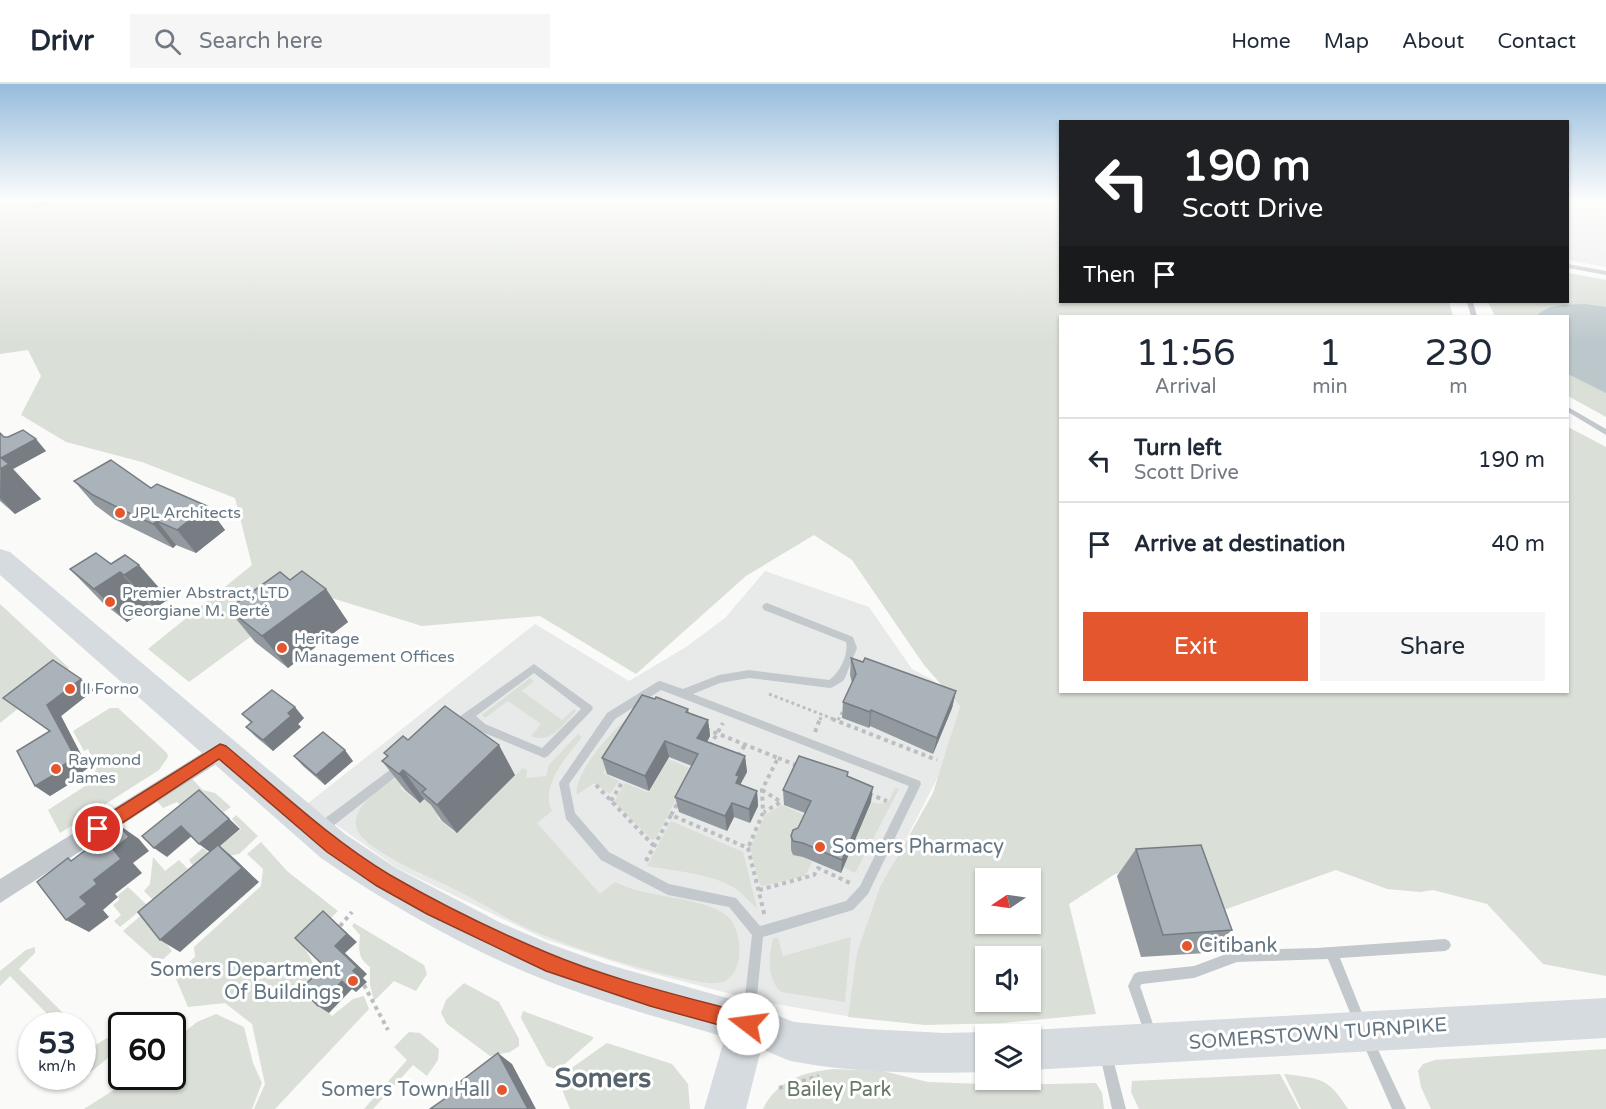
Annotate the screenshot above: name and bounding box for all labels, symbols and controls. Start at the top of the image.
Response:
search box [130,14,550,68]
text: Drivr [30,24,94,58]
icon: search [151,25,184,58]
text: Search here [199,28,323,54]
text: Home [1231,29,1291,54]
text: Map [1324,29,1369,54]
text: About [1402,29,1464,54]
text: Contact [1497,29,1576,54]
text: 190 m [1182,141,1311,192]
icon: left [1083,144,1161,222]
text: Scott Drive [1182,192,1323,225]
icon: arrive [1148,258,1181,291]
text: Then [1083,262,1136,288]
text: 11:56 [1136,332,1236,375]
text: 1 [1319,332,1341,375]
text: 230 [1424,332,1492,375]
text: Arrival [1155,375,1217,399]
text: min [1312,375,1348,399]
text: m [1449,375,1468,399]
text: Turn left [1134,435,1222,461]
icon: left [1083,444,1116,477]
text: 190 m [1478,447,1545,473]
text: Scott Drive [1134,461,1239,485]
place label: JPL Architects [132,503,241,523]
marker: JPL Architects [113,506,127,520]
icon: arrive [1083,528,1116,561]
text: Arrive at destination [1134,531,1345,557]
text: 40 m [1491,531,1545,557]
place label: Premier Abstract, LTD Georgiane M. Berté [122,583,289,621]
marker: Premier Abstract, LTD Georgiane M. Berté [103,595,117,609]
button: Exit [1083,612,1308,681]
button: Share [1320,612,1545,681]
place label: Heritage Management Offices [294,629,455,667]
marker: Heritage Management Offices [275,641,289,655]
place label: Il Forno [82,679,139,699]
marker: Il Forno [63,682,77,696]
place label: Raymond James [68,750,141,788]
marker: Raymond James [49,762,63,776]
pin [72,803,123,854]
icon: arrive [81,812,114,845]
place label: Somers Pharmacy [832,835,1004,859]
marker: Somers Pharmacy [813,840,827,854]
north arrow [975,868,1041,934]
map controls [975,868,1041,1090]
place label: Citibank [1199,934,1278,958]
marker: Citibank [1180,939,1194,953]
button: sound [975,946,1041,1012]
place label: Somers Department Of Buildings [150,958,341,1005]
marker: Somers Department Of Buildings [346,974,360,988]
position arrow [716,992,780,1056]
speed limit sign: 60 [108,1012,186,1090]
street label: SOMERSTOWN TURNPIKE [1188,1013,1448,1055]
button: layers [975,1024,1041,1090]
text: 53 [38,1025,76,1062]
text: km/h [38,1057,76,1075]
district label: Somers [555,1062,651,1095]
place label: Somers Town Hall [321,1078,490,1102]
park label: Bailey Park [787,1078,892,1102]
marker: Somers Town Hall [495,1083,509,1097]

